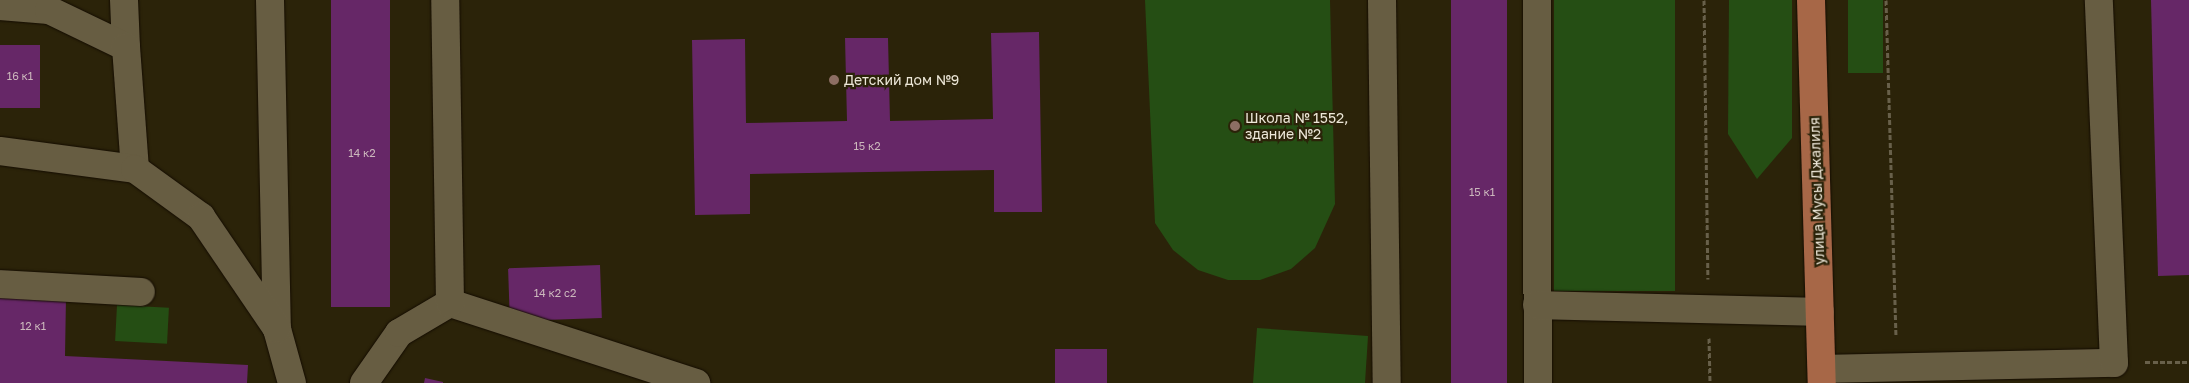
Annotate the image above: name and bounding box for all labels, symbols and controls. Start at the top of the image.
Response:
house number: 16 к1 [7,69,33,83]
place label: Детский дом №9 [844,72,959,88]
marker: Детский дом №9 [828,74,840,86]
place label: Школа № 1552, здание №2 [1245,110,1348,142]
street label: улица Мусы Джалиля [1806,117,1828,265]
marker: Школа № 1552, здание №2 [1229,120,1241,132]
house number: 15 к2 [853,139,881,153]
house number: 14 к2 [348,146,376,160]
house number: 15 к1 [1469,185,1495,199]
house number: 14 к2 с2 [534,286,576,300]
house number: 12 к1 [20,319,46,333]

